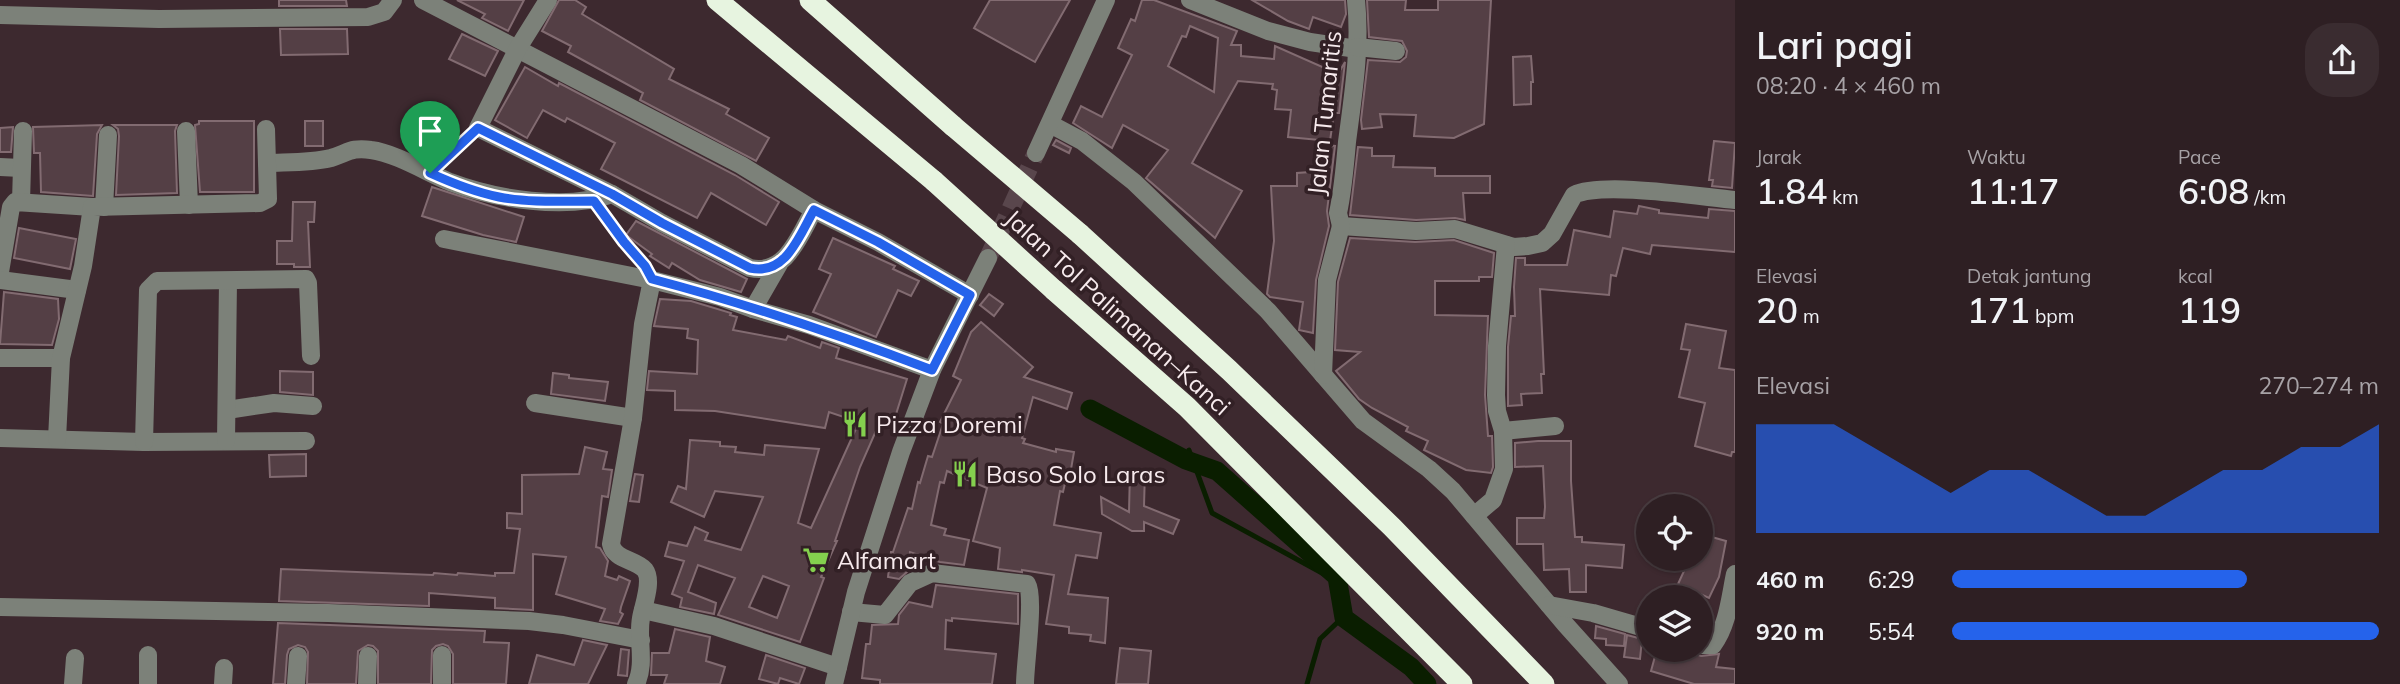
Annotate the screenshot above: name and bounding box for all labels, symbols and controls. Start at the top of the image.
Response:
text: Lari pagi [1756,21,1913,69]
button: share [2305,23,2379,97]
street label: Jalan Tumaritis [1300,29,1348,197]
text: 08:20 · 4 × 460 m [1756,71,1941,100]
pin [400,101,460,173]
icon: arrive [411,112,449,150]
text: Jarak [1756,145,1802,169]
text: Waktu [1967,145,2026,169]
text: Pace [2178,145,2221,169]
text: 1.84 [1756,169,1827,213]
text: 11:17 [1967,169,2059,213]
text: 6:08 [2178,169,2249,213]
text: km [1827,185,1859,209]
text: /km [2249,185,2286,209]
street label: Jalan Tol Palimanan–Kanci [999,203,1237,421]
text: Elevasi [1756,264,1817,288]
text: Detak jantung [1967,264,2092,288]
text: kcal [2178,264,2213,288]
text: 20 [1756,288,1798,332]
text: 171 [1967,288,2030,332]
text: 119 [2178,288,2241,332]
text: m [1798,304,1820,328]
text: bpm [2030,304,2074,328]
text: Elevasi [1756,371,1830,400]
text: 270–274 m [2258,371,2379,400]
restaurant icon: Pizza Doremi [840,409,870,439]
place label: Pizza Doremi [876,409,1023,439]
restaurant icon: Baso Solo Laras [950,459,980,489]
place label: Baso Solo Laras [986,459,1165,489]
map controls [1636,494,1713,662]
button: locate [1636,494,1713,571]
supermarket icon: Alfamart [801,545,831,575]
place label: Alfamart [837,545,936,575]
text: 460 m [1756,565,1824,594]
text: 6:29 [1868,565,1915,594]
button: layers [1636,585,1713,662]
text: 920 m [1756,617,1824,646]
text: 5:54 [1868,617,1915,646]

